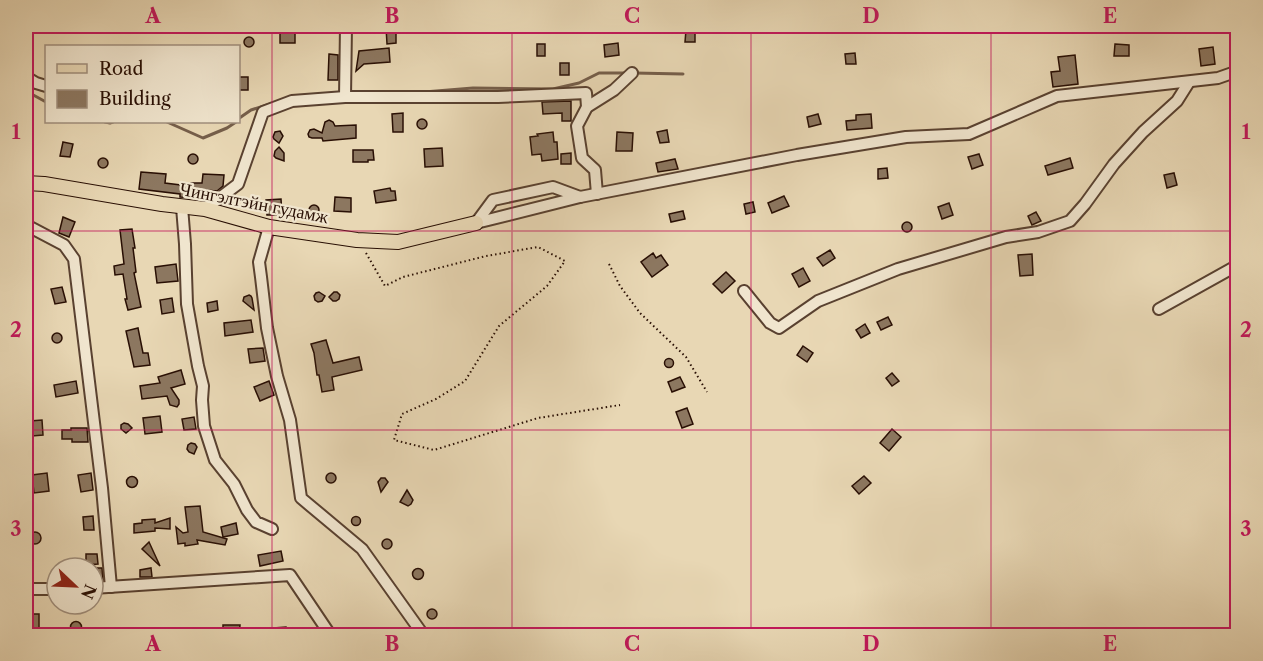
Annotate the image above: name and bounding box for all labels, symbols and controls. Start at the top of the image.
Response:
text: A [144,4,161,28]
text: B [385,4,400,28]
text: C [624,4,640,28]
text: D [862,4,880,28]
text: E [1103,4,1117,28]
legend [45,45,240,123]
text: Road [99,58,144,80]
text: Building [99,88,171,110]
text: 1 [12,120,21,144]
text: 1 [1242,120,1251,144]
street label: Чингэлтэйн гудамж [178,178,331,228]
text: 2 [10,318,22,342]
text: 2 [1240,318,1252,342]
text: 3 [10,517,22,541]
text: 3 [1240,517,1252,541]
north arrow [45,556,105,616]
text: N [77,582,101,602]
text: A [144,632,161,656]
text: B [385,632,400,656]
text: C [624,632,640,656]
text: D [862,632,880,656]
text: E [1103,632,1117,656]

